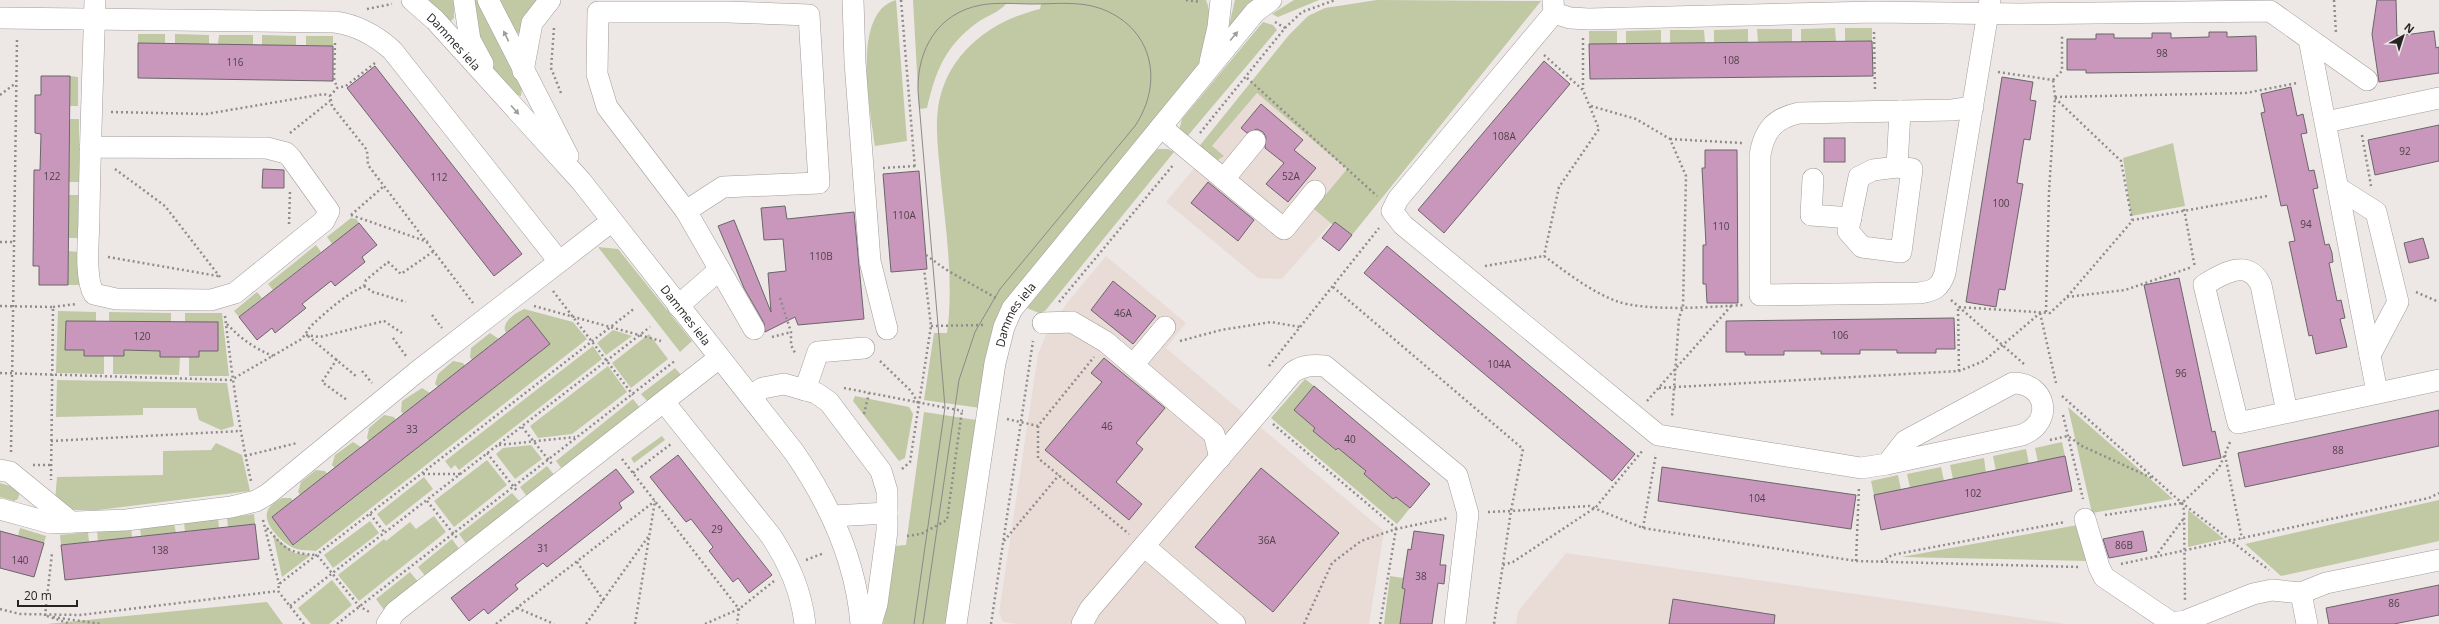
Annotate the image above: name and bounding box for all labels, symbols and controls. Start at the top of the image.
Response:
street label: Dammes iela [424,8,485,74]
north arrow [2383,16,2423,56]
text: N [2401,19,2418,36]
one-way arrow [503,30,509,42]
one-way arrow [1230,31,1239,42]
house number: 98 [2156,46,2168,60]
house number: 108 [1722,53,1740,67]
house number: 116 [226,55,244,69]
one-way arrow [511,104,520,115]
house number: 108A [1492,129,1516,143]
house number: 92 [2399,144,2411,158]
house number: 122 [43,169,61,183]
house number: 52A [1282,169,1301,183]
house number: 112 [430,170,448,184]
house number: 100 [1992,196,2010,210]
house number: 110A [892,208,916,222]
house number: 94 [2300,217,2312,231]
house number: 110 [1712,219,1730,233]
house number: 110B [809,249,833,263]
street label: Dammes iela [991,278,1039,349]
street label: Dammes iela [657,281,715,349]
house number: 46A [1114,306,1133,320]
house number: 106 [1831,328,1849,342]
house number: 120 [133,329,151,343]
house number: 104A [1487,357,1511,371]
house number: 96 [2175,366,2187,380]
house number: 46 [1101,419,1113,433]
house number: 33 [406,422,418,436]
house number: 40 [1344,432,1356,446]
house number: 88 [2332,443,2344,457]
house number: 102 [1964,486,1982,500]
house number: 104 [1748,491,1766,505]
house number: 29 [711,522,723,536]
house number: 36A [1258,533,1277,547]
house number: 86B [2115,538,2133,552]
house number: 31 [537,541,549,555]
house number: 138 [151,543,169,557]
house number: 140 [11,553,29,567]
house number: 38 [1415,569,1427,583]
scale bar [18,582,77,608]
text: 20 m [24,587,52,604]
house number: 86 [2388,596,2400,610]

